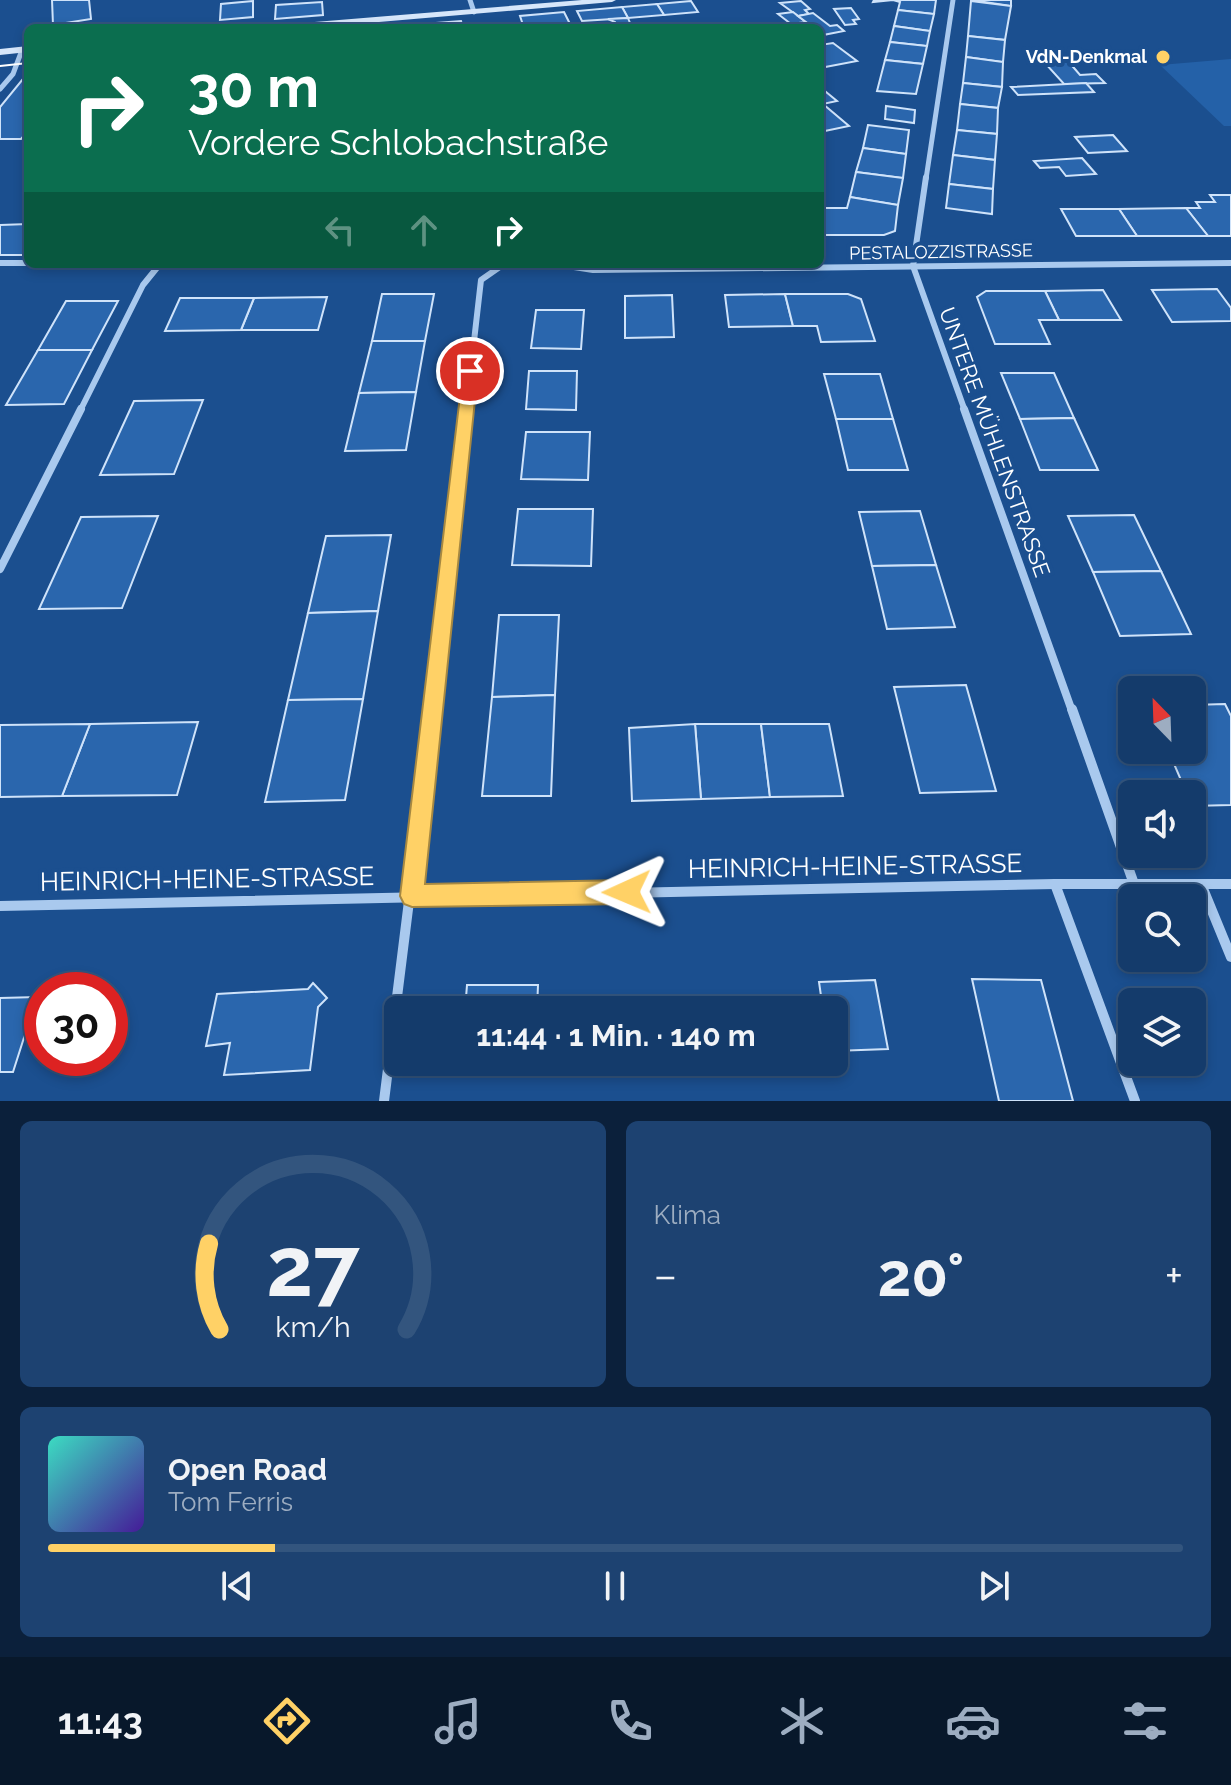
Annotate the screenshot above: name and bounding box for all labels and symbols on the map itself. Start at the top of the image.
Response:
place label: VdN-Denkmal [1026,46,1147,67]
marker: VdN-Denkmal [1154,48,1172,66]
street label: PESTALOZZISTRASSE [849,239,1033,264]
street label: UNTERE MÜHLENSTRASSE [934,304,1056,580]
pin [436,337,504,405]
north arrow [1118,676,1206,764]
street label: HEINRICH-HEINE-STRASSE [688,848,1022,884]
position arrow [585,850,669,934]
street label: HEINRICH-HEINE-STRASSE [40,861,374,897]
speed limit sign: 30 [24,972,128,1076]

